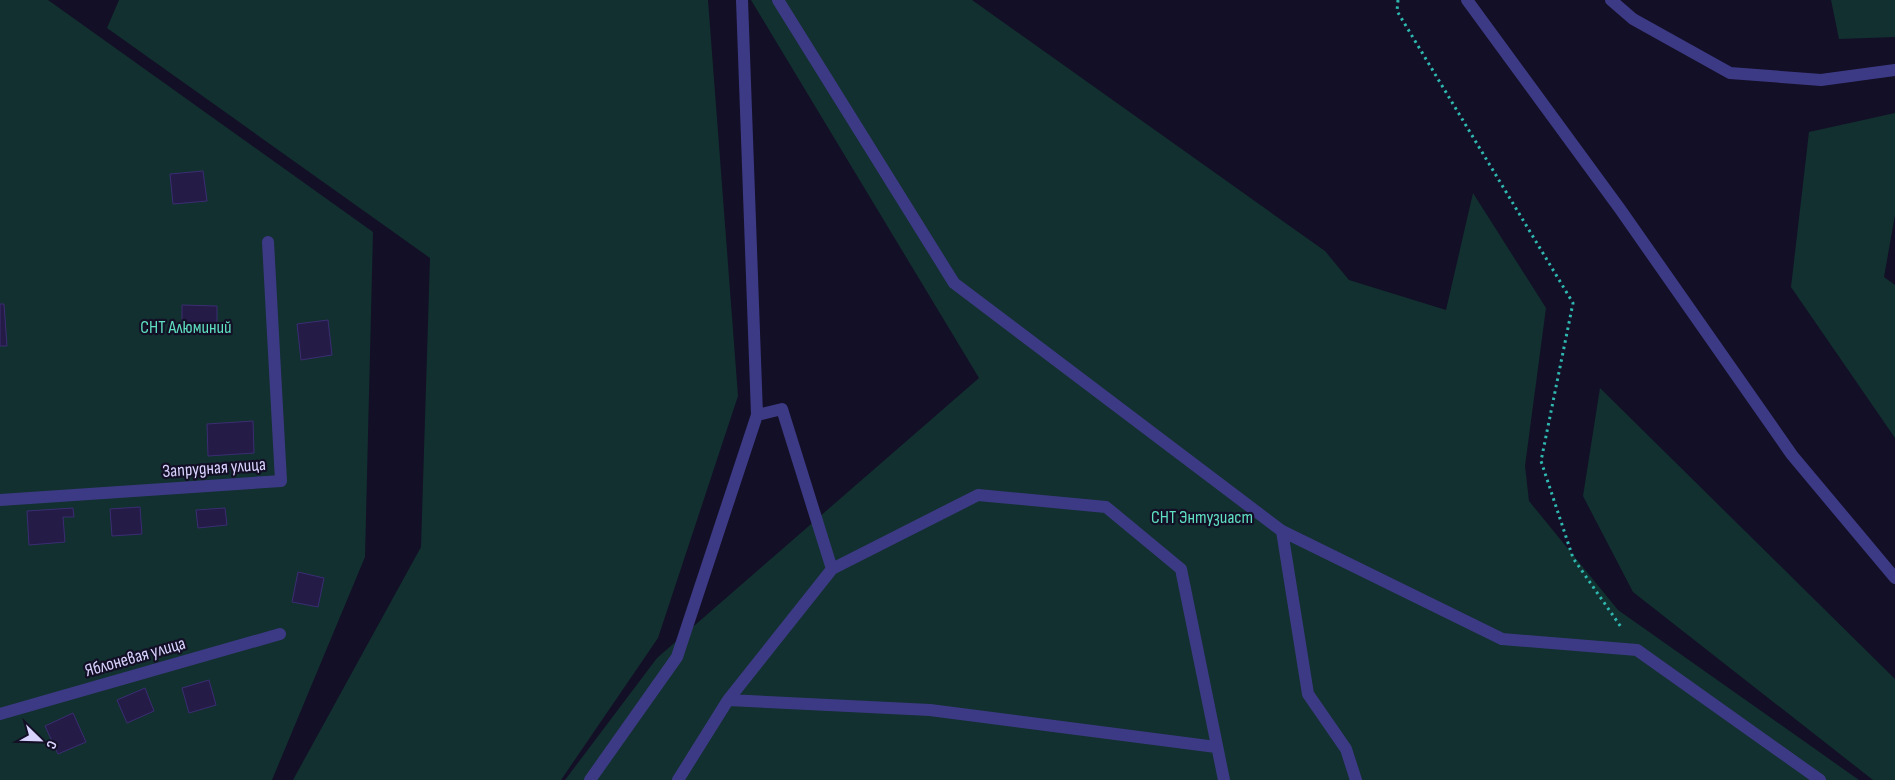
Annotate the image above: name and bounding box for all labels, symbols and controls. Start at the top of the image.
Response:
park label: СНТ Алюминий [140,317,232,338]
street label: Запрудная улица [162,454,266,482]
park label: СНТ Энтузиаст [1151,507,1253,528]
street label: Яблоневая улица [82,633,188,681]
north arrow [15,715,65,765]
text: С [42,738,61,752]

